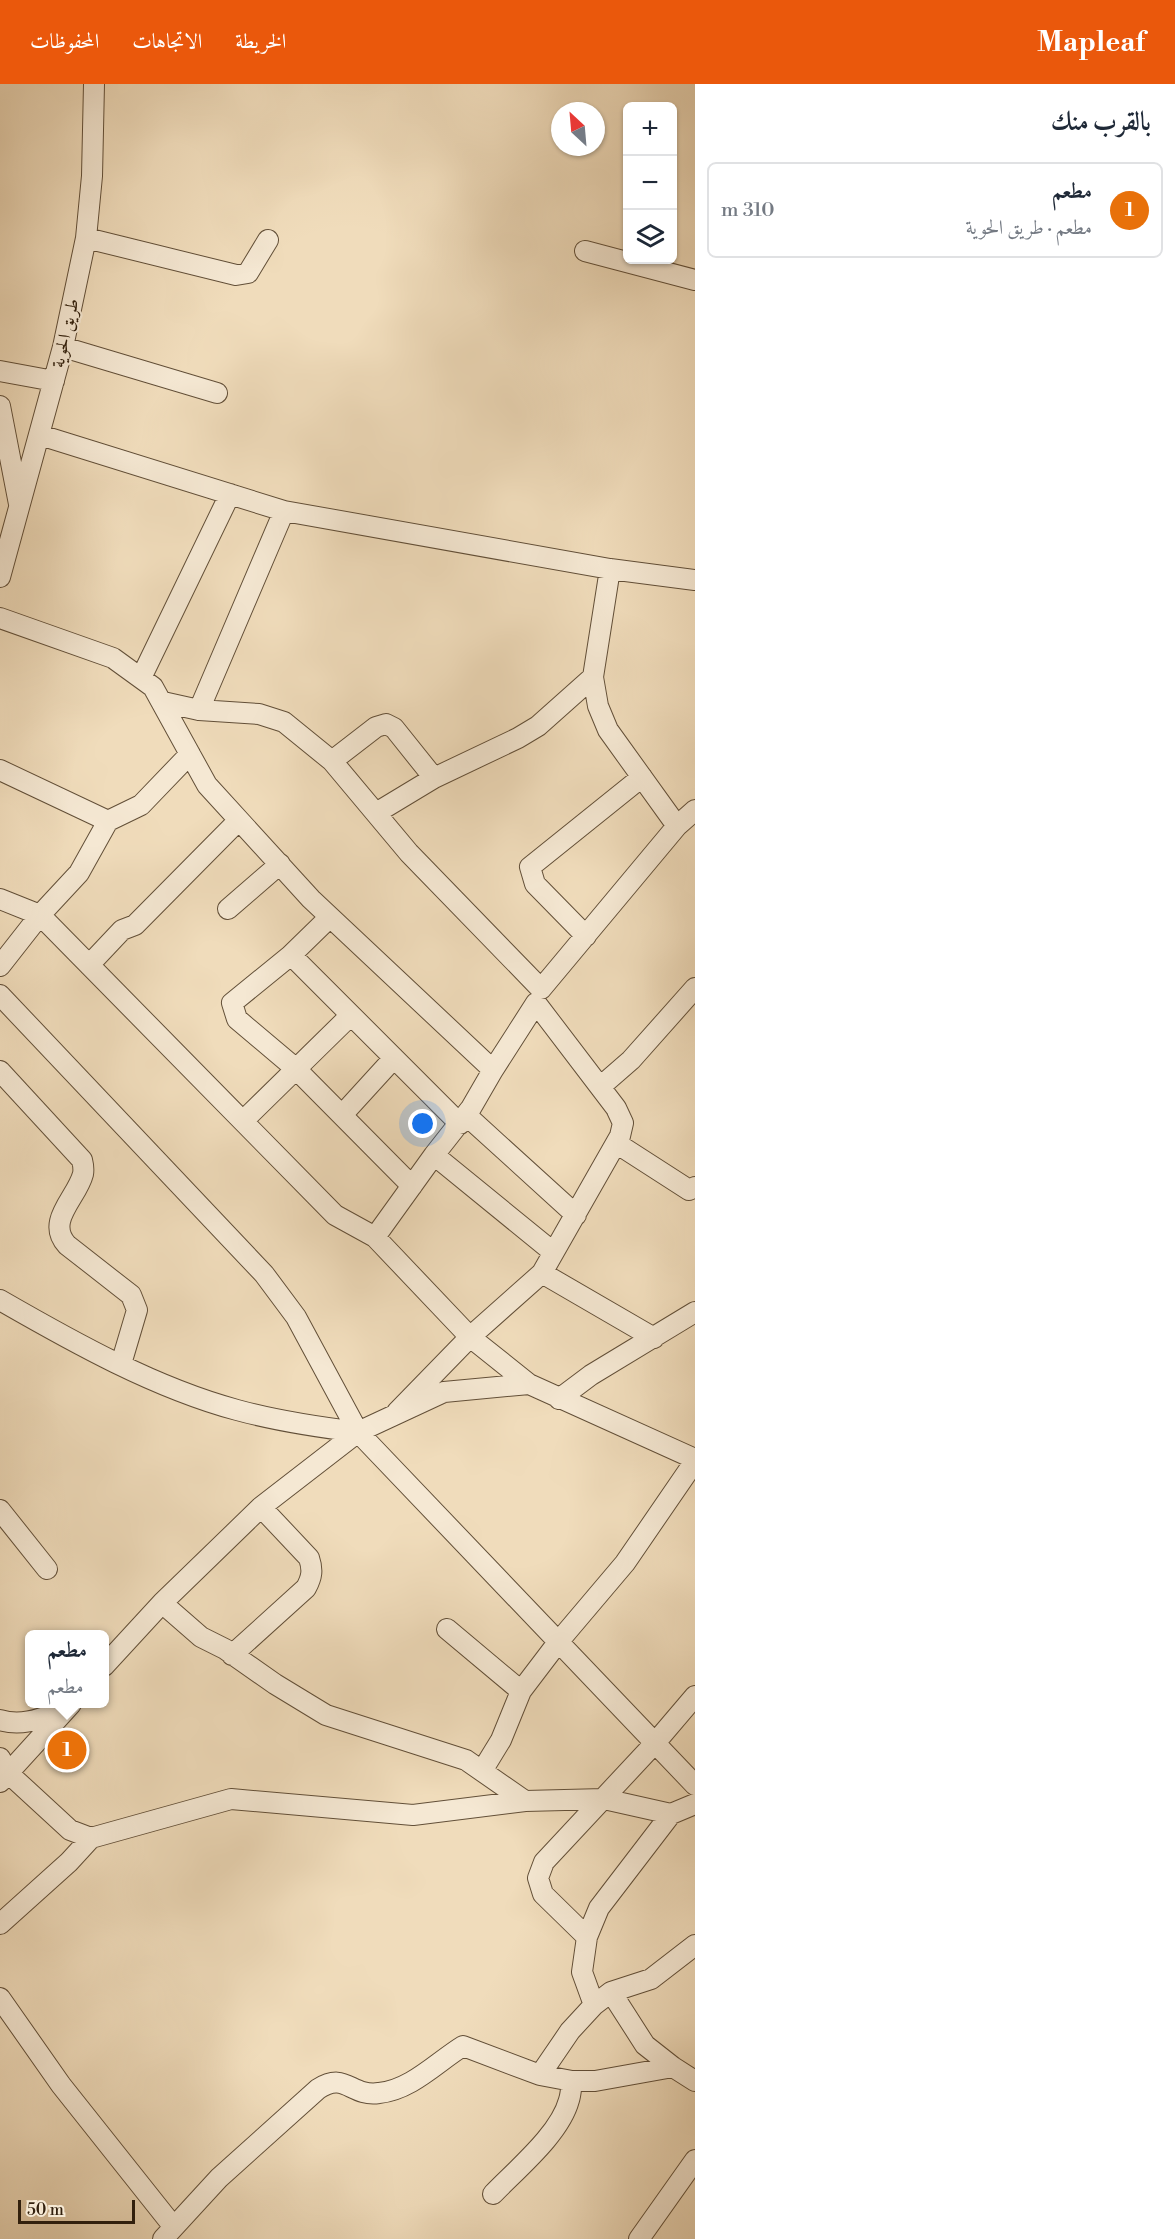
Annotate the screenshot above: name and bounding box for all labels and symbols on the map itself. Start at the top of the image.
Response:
north arrow [551,102,605,156]
street label: طريق الحوية [46,296,85,370]
your location [408,1109,437,1138]
pin: 1 [48,1728,86,1772]
scale bar [18,2197,135,2224]

